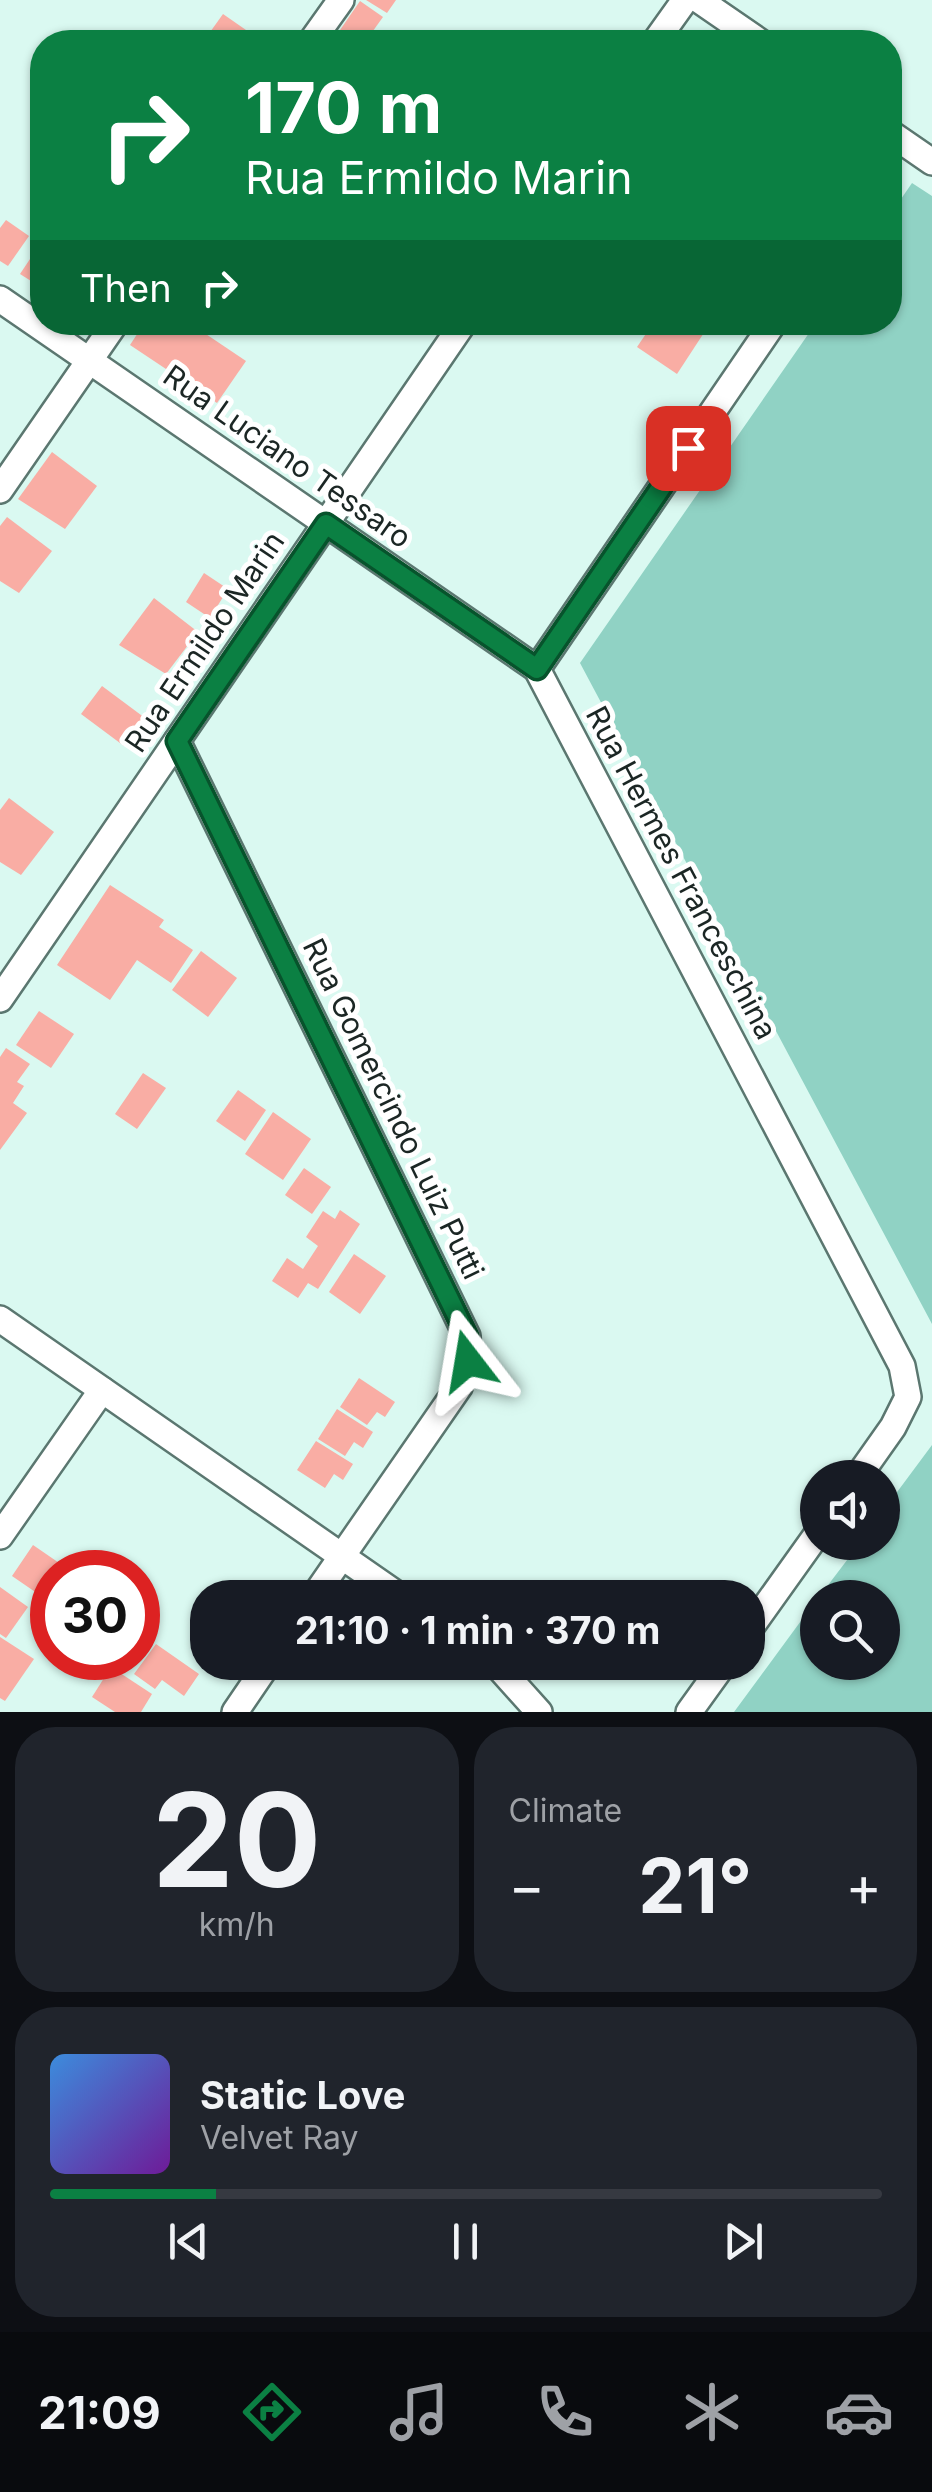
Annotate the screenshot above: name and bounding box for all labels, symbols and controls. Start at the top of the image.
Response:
text: 170 m [245,65,442,150]
icon: right [80,70,210,200]
text: Rua Ermildo Marin [245,150,633,205]
icon: right [192,260,247,315]
text: Then [80,265,172,311]
street label: Rua Luciano Tessaro [157,357,418,555]
pin [646,406,731,491]
icon: arrive [661,421,716,476]
street label: Rua Ermildo Marin [117,524,291,759]
street label: Rua Hermes Franceschina [579,700,785,1045]
street label: Rua Gomercindo Luiz Putti [296,932,492,1285]
position arrow [416,1309,520,1413]
map controls [800,1460,900,1680]
button: sound [800,1460,900,1560]
speed limit sign: 30 [30,1550,160,1680]
button: search [800,1580,900,1680]
text: 21:10 · 1 min · 370 m [295,1607,660,1653]
text: 20 [152,1761,322,1918]
text: Climate [509,1791,622,1830]
text: 21° [638,1840,752,1931]
text: − [509,1853,545,1919]
text: + [846,1853,882,1919]
text: km/h [199,1905,275,1944]
text: Static Love [200,2072,405,2118]
text: Velvet Ray [200,2118,358,2157]
icon: previous [161,2214,216,2269]
icon: pause [438,2214,493,2269]
icon: next [716,2214,771,2269]
icon: directions [237,2377,307,2447]
icon: music [384,2377,454,2447]
icon: phone [530,2377,600,2447]
icon: climate [677,2377,747,2447]
icon: car [824,2377,894,2447]
text: 21:09 [38,2385,161,2440]

